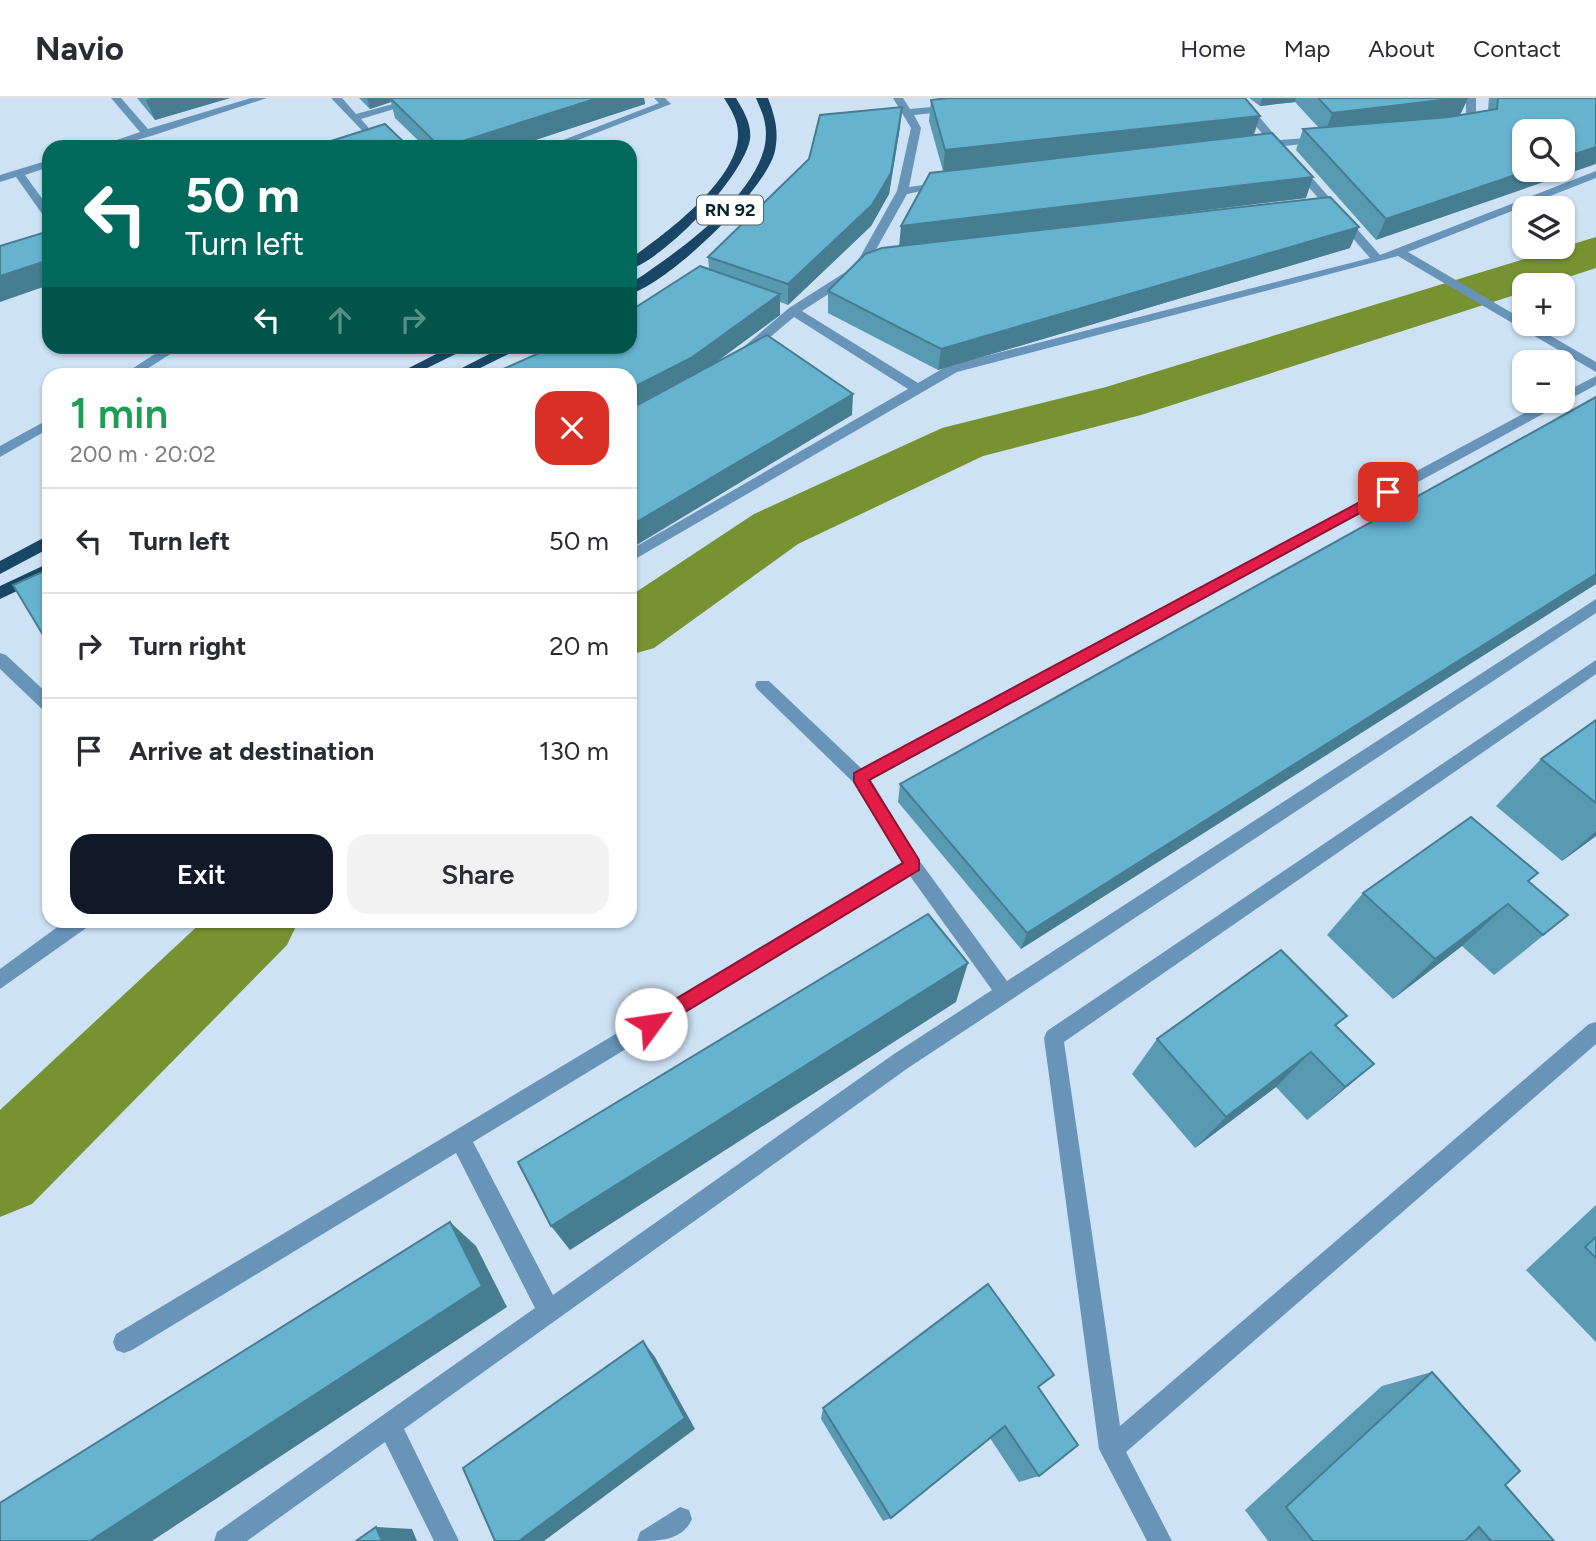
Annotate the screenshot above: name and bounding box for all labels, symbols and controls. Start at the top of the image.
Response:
text: Navio [35,29,124,68]
text: Home [1180,34,1246,63]
text: Map [1284,34,1330,63]
text: About [1368,34,1435,63]
text: Contact [1473,34,1561,63]
map controls [1512,119,1575,413]
button: search [1512,119,1575,182]
text: 50 m [185,165,300,224]
icon: left [70,168,161,259]
road number: RN 92 [697,196,763,225]
button: layers [1512,196,1575,259]
text: Turn left [185,225,304,263]
button: + [1512,273,1575,336]
icon: left [248,301,286,339]
icon: ahead [321,301,359,339]
icon: right [394,301,432,339]
button: − [1512,350,1575,413]
text: 1 min [70,388,168,439]
button: close [535,391,609,465]
text: 200 m · 20:02 [70,440,216,468]
pin [1358,462,1418,522]
icon: arrive [1369,473,1407,511]
icon: left [70,522,108,560]
text: Turn left [129,525,230,557]
text: 50 m [549,525,609,557]
icon: right [70,627,108,665]
text: Turn right [129,630,246,662]
text: 20 m [549,630,609,662]
icon: arrive [70,732,108,770]
text: Arrive at destination [129,735,374,767]
text: 130 m [539,735,609,767]
button: Exit [70,834,333,914]
button: Share [347,834,609,914]
position arrow [614,987,688,1061]

